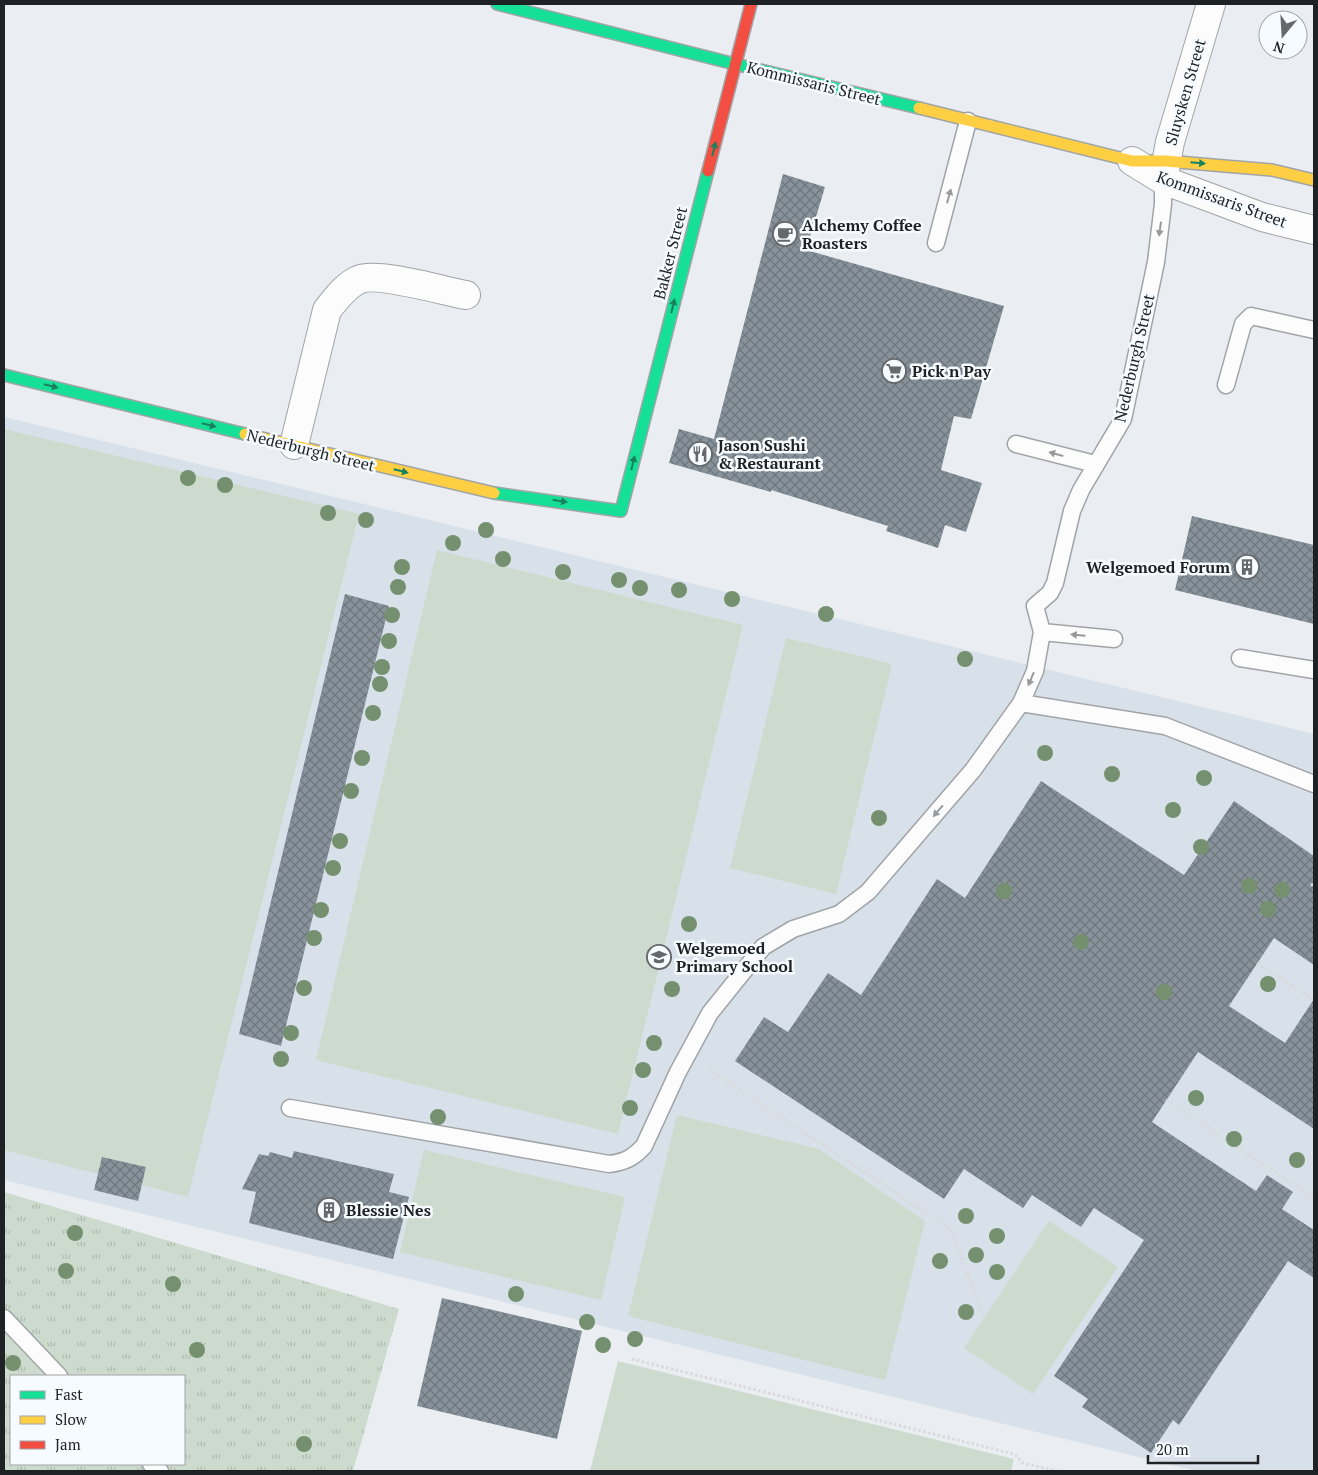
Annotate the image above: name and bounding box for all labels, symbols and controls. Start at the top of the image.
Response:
north arrow [1258,10,1308,60]
street label: Sluysken Street [1159,36,1211,148]
text: N [1270,37,1287,59]
street label: Kommissaris Street [745,56,883,110]
one-way arrow [710,141,718,156]
one-way arrow [1190,160,1206,168]
street label: Kommissaris Street [1154,165,1290,233]
one-way arrow [945,188,953,203]
street label: Bakker Street [648,204,692,302]
place label: Alchemy Coffee Roasters [802,214,922,254]
cafe icon: Alchemy Coffee Roasters [772,221,798,247]
one-way arrow [1156,221,1164,237]
street label: Nederburgh Street [1109,292,1159,424]
one-way arrow [670,298,678,313]
supermarket icon: Pick n Pay [881,358,907,384]
place label: Pick n Pay [912,360,992,382]
one-way arrow [44,382,59,390]
one-way arrow [201,421,217,429]
street label: Nederburgh Street [245,423,377,477]
place label: Jason Sushi & Restaurant [718,434,822,474]
restaurant icon: Jason Sushi & Restaurant [687,441,713,467]
one-way arrow [1048,450,1063,458]
one-way arrow [629,456,637,471]
one-way arrow [393,468,408,476]
one-way arrow [553,498,569,506]
building icon: Welgemoed Forum [1234,554,1260,580]
place label: Welgemoed Forum [1086,556,1230,578]
one-way arrow [1069,631,1085,639]
one-way arrow [1027,672,1035,687]
one-way arrow [932,805,943,818]
place label: Welgemoed Primary School [676,937,793,977]
school or university icon: Welgemoed Primary School [646,944,672,970]
building icon: Blessie Nes [316,1197,342,1223]
place label: Blessie Nes [346,1199,431,1221]
legend [10,1375,185,1465]
text: Fast [55,1384,83,1404]
text: Slow [55,1409,88,1429]
scale bar [1148,1432,1258,1464]
text: Jam [55,1434,81,1454]
text: 20 m [1156,1439,1189,1459]

